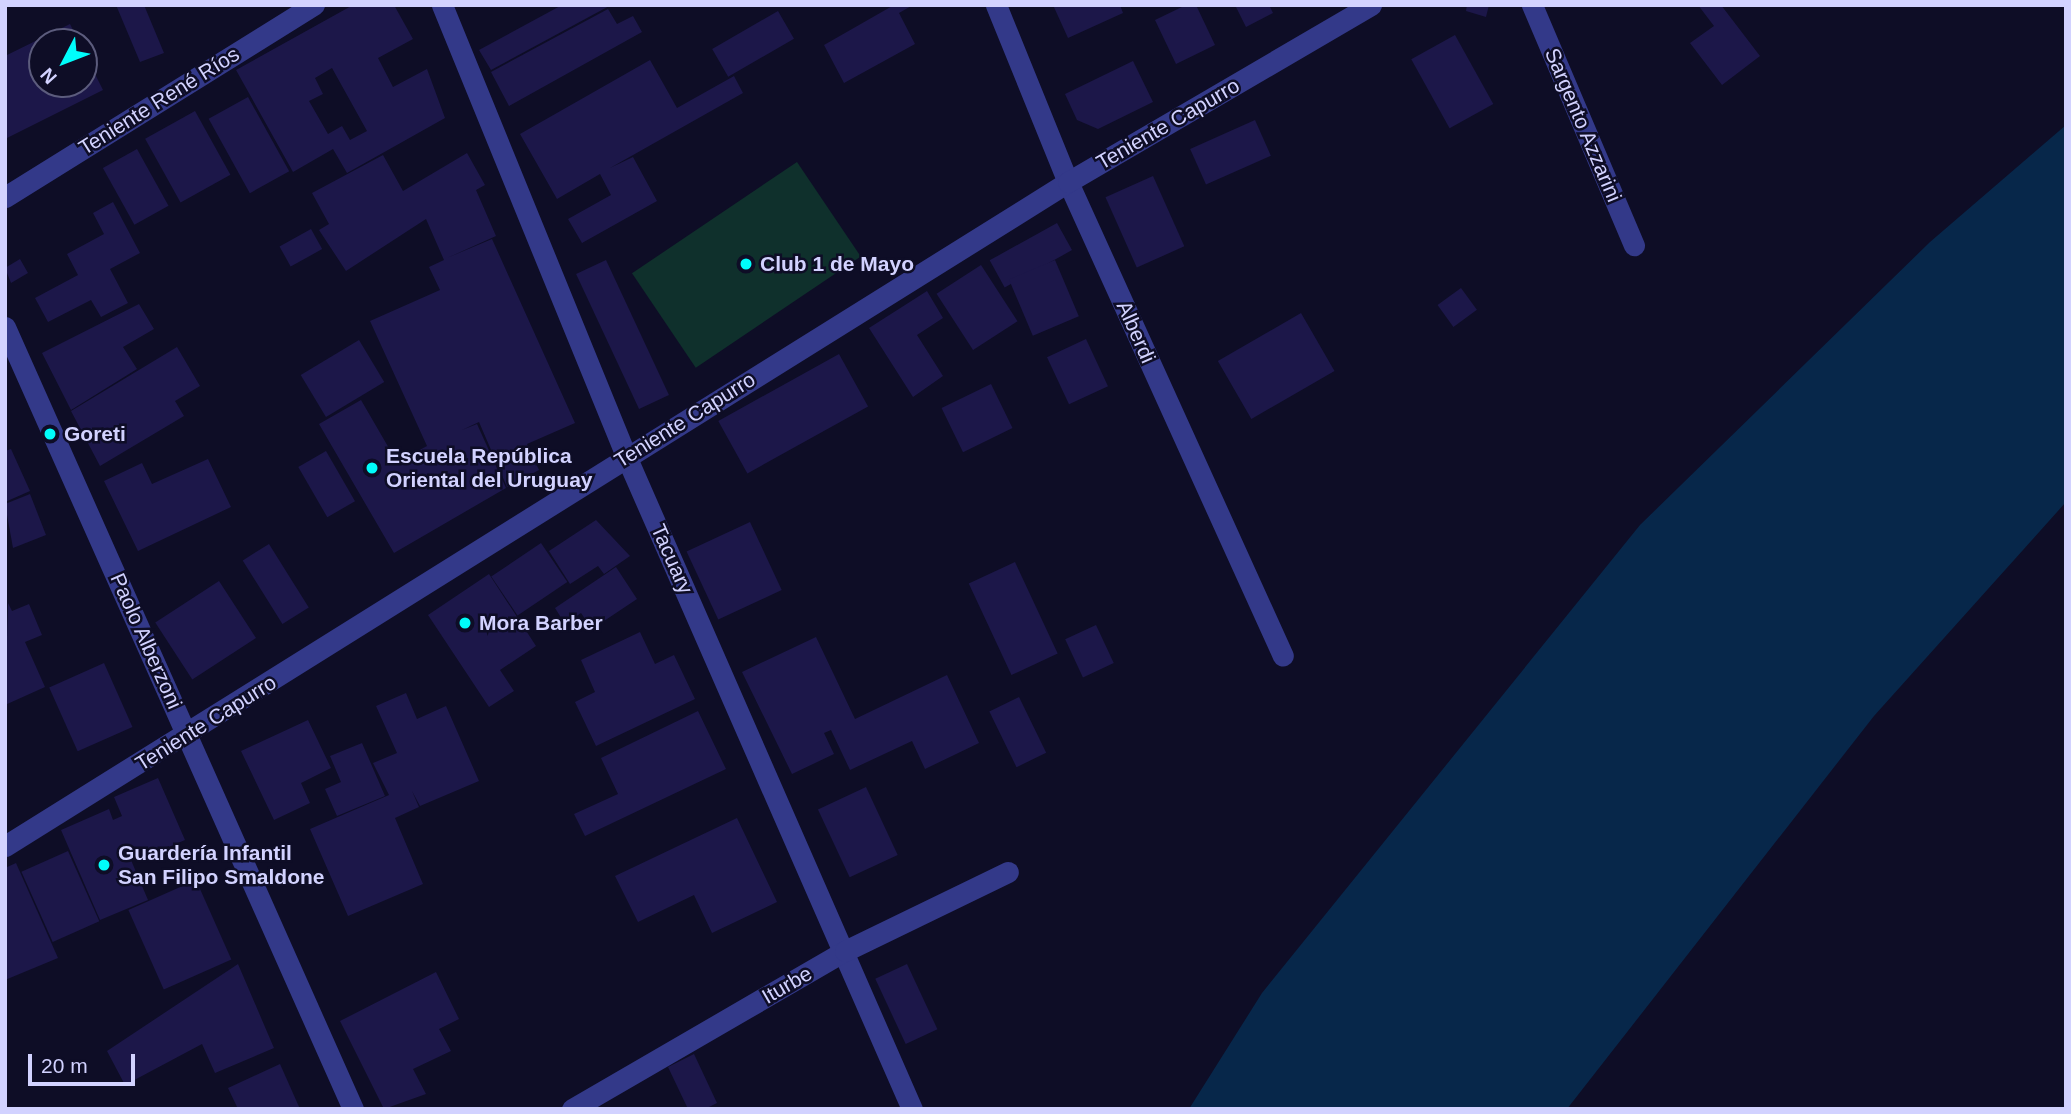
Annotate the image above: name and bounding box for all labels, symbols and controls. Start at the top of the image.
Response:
north arrow [28,28,98,98]
street label: Teniente René Ríos [74,41,244,161]
street label: Sargento Azzarini [1539,44,1627,206]
text: N [36,64,61,88]
street label: Teniente Capurro [1092,73,1244,175]
place label: Club 1 de Mayo [760,251,914,277]
marker: Club 1 de Mayo [738,256,754,272]
street label: Alberdi [1111,297,1161,367]
street label: Teniente Capurro [610,367,760,473]
place label: Goreti [64,421,126,447]
marker: Goreti [42,426,58,442]
place label: Escuela República Oriental del Uruguay [386,443,593,493]
marker: Escuela República Oriental del Uruguay [364,460,380,476]
street label: Tacuary [646,520,698,598]
street label: Paolo Alberzoni [105,569,187,713]
place label: Mora Barber [479,610,603,636]
marker: Mora Barber [457,615,473,631]
street label: Teniente Capurro [131,670,281,776]
place label: Guardería Infantil San Filipo Smaldone [118,840,325,890]
marker: Guardería Infantil San Filipo Smaldone [96,857,112,873]
street label: Iturbe [757,961,817,1009]
scale bar [32,1040,138,1084]
text: 20 m [41,1054,88,1077]

